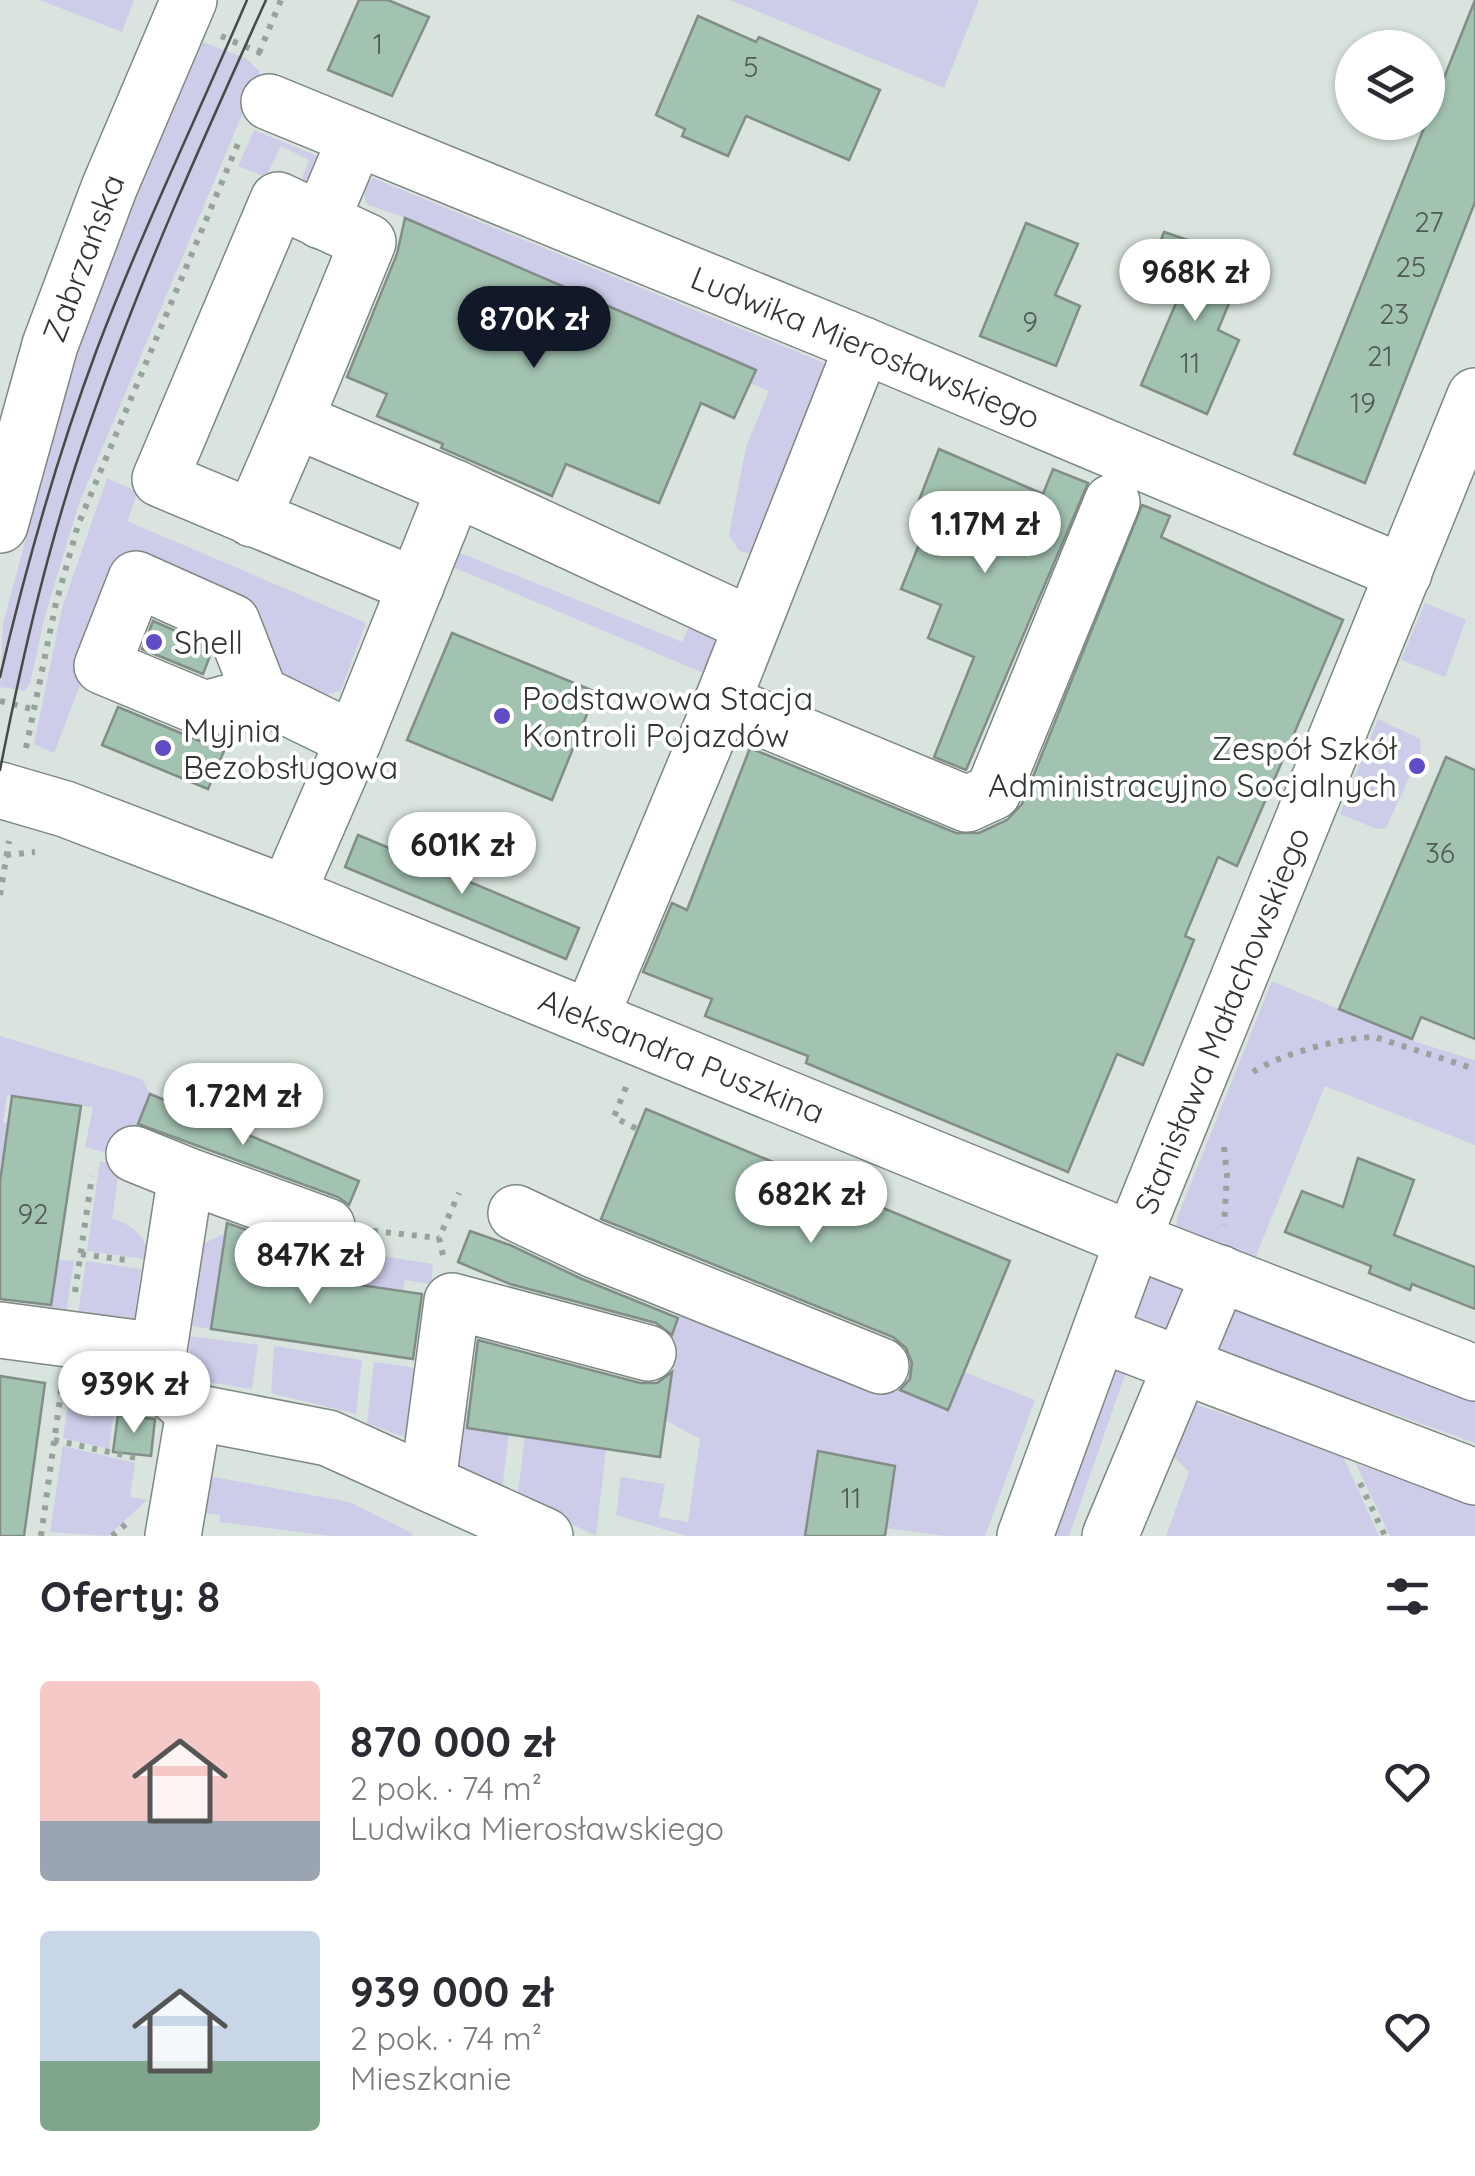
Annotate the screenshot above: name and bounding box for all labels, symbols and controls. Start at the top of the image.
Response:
house number: 1 [373,26,383,61]
map controls [1335,30,1445,140]
button: layers [1335,30,1445,140]
house number: 5 [743,49,759,84]
street label: Zabrzańska [33,168,133,347]
house number: 27 [1414,204,1444,239]
pin: 968K zł [1103,239,1287,324]
house number: 25 [1396,249,1426,284]
text: 968K zł [1141,251,1249,291]
street label: Ludwika Mierosławskiego [685,257,1046,437]
pin: 870K zł [442,286,626,371]
house number: 23 [1379,296,1409,331]
text: 870K zł [480,298,588,338]
house number: 9 [1022,304,1038,339]
house number: 21 [1367,338,1393,373]
house number: 11 [1180,345,1200,380]
house number: 19 [1350,385,1376,420]
pin: 1.17M zł [882,491,1088,576]
text: 1.17M zł [931,503,1039,543]
place label: Shell [174,622,243,662]
marker: Shell [143,631,165,653]
place label: Podstawowa Stacja Kontroli Pojazdów [522,678,813,755]
marker: Podstawowa Stacja Kontroli Pojazdów [491,705,513,727]
place label: Myjnia Bezobsługowa [183,710,398,787]
place label: Zespół Szkół Administracyjno Socjalnych [988,728,1398,805]
marker: Myjnia Bezobsługowa [152,737,174,759]
marker: Zespół Szkół Administracyjno Socjalnych [1406,755,1428,777]
pin: 601K zł [370,812,554,897]
street label: Stanisława Małachowskiego [1125,821,1318,1219]
text: 601K zł [410,824,514,864]
house number: 36 [1425,835,1455,870]
street label: Aleksandra Puszkina [533,979,830,1132]
pin: 1.72M zł [140,1063,346,1148]
text: 1.72M zł [185,1075,301,1115]
pin: 682K zł [719,1161,903,1246]
text: 682K zł [757,1173,865,1213]
house number: 92 [17,1196,49,1231]
pin: 847K zł [218,1222,402,1307]
text: 847K zł [256,1234,364,1274]
pin: 939K zł [42,1351,226,1436]
text: 939K zł [80,1363,188,1403]
house number: 11 [841,1480,861,1515]
icon: filters [1380,1569,1435,1624]
text: Oferty: 8 [40,1570,220,1623]
text: 870 000 zł [350,1715,554,1768]
icon: home [120,1721,240,1841]
icon: heart [1380,1754,1435,1809]
text: 2 pok. · 74 m² [350,1768,542,1808]
text: Ludwika Mierosławskiego [350,1808,724,1848]
text: 939 000 zł [350,1965,553,2018]
icon: home [120,1971,240,2091]
icon: heart [1380,2004,1435,2059]
text: 2 pok. · 74 m² [350,2018,542,2058]
text: Mieszkanie [350,2058,512,2098]

